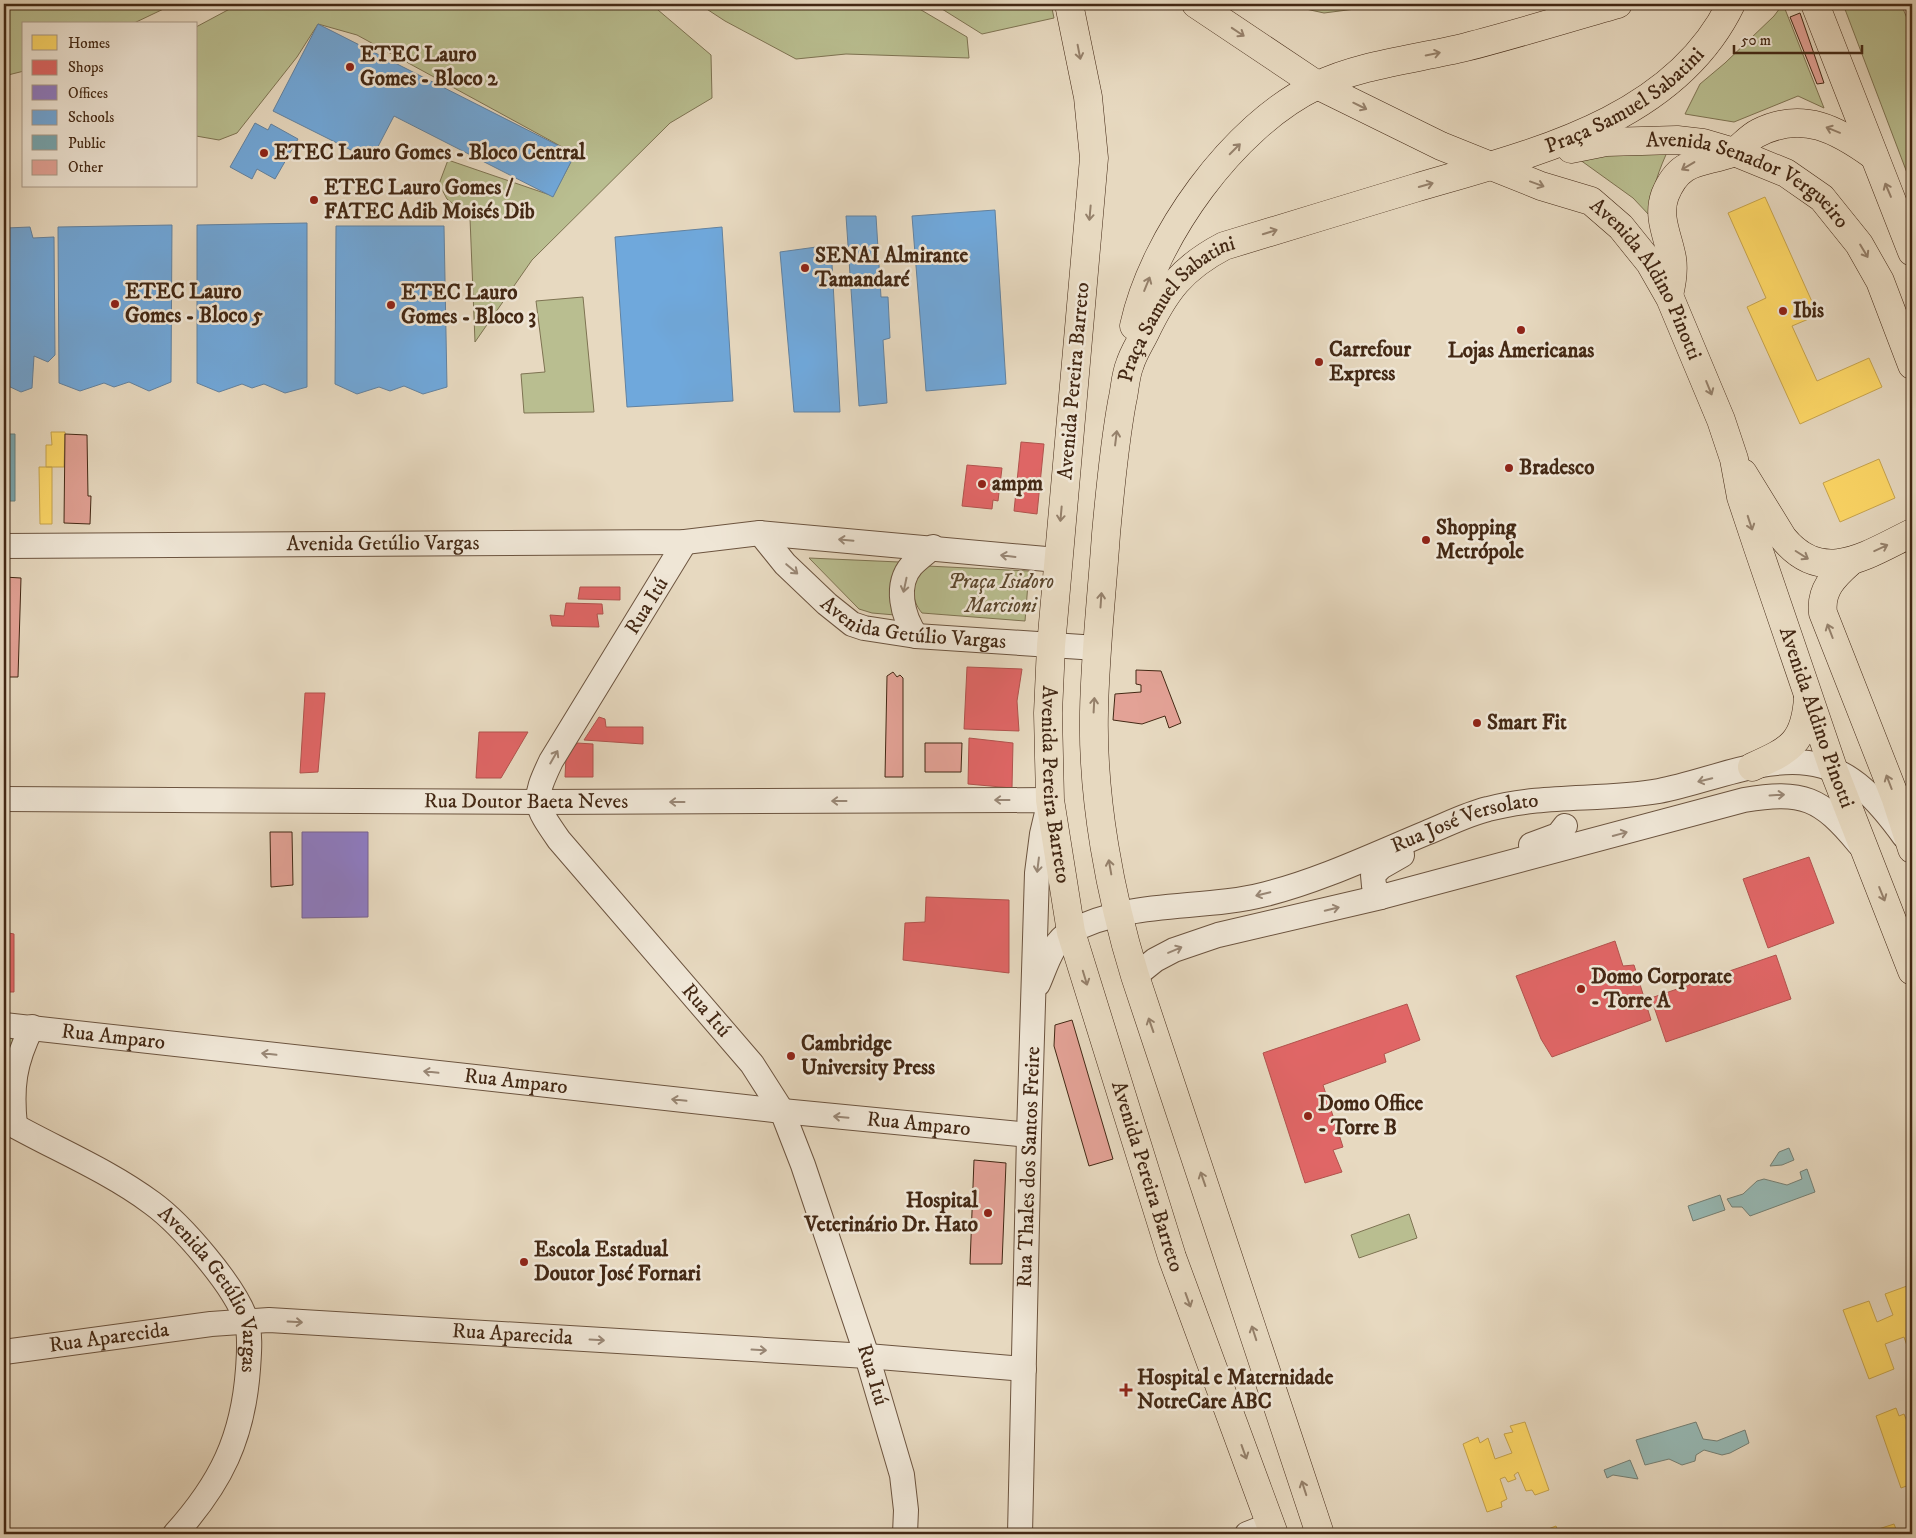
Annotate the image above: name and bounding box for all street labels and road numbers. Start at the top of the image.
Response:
street label: Praça Samuel Sabatini [1542,42,1710,160]
street label: Avenida Senador Vergueiro [1645,127,1854,234]
street label: Avenida Aldino Pinotti [1584,193,1707,364]
street label: Praça Samuel Sabatini [1113,230,1238,384]
street label: Avenida Pereira Barreto [1052,281,1096,481]
street label: Avenida Getúlio Vargas [286,530,479,557]
street label: Rua Itú [619,573,675,639]
street label: Avenida Getúlio Vargas [815,591,1007,655]
street label: Avenida Aldino Pinotti [1773,624,1860,812]
street label: Avenida Pereira Barreto [1035,685,1076,885]
street label: Rua José Versolato [1387,787,1540,859]
street label: Rua Doutor Baeta Neves [424,788,628,815]
street label: Rua Itú [676,978,736,1043]
street label: Rua Amparo [60,1018,167,1056]
street label: Rua Thales dos Santos Freire [1012,1046,1046,1288]
street label: Rua Amparo [463,1063,569,1100]
street label: Avenida Pereira Barreto [1105,1078,1189,1276]
street label: Rua Amparo [865,1106,972,1142]
street label: Avenida Getúlio Vargas [152,1200,262,1374]
street label: Rua Aparecida [47,1317,171,1359]
street label: Rua Aparecida [451,1318,574,1351]
street label: Rua Itú [851,1341,894,1409]

